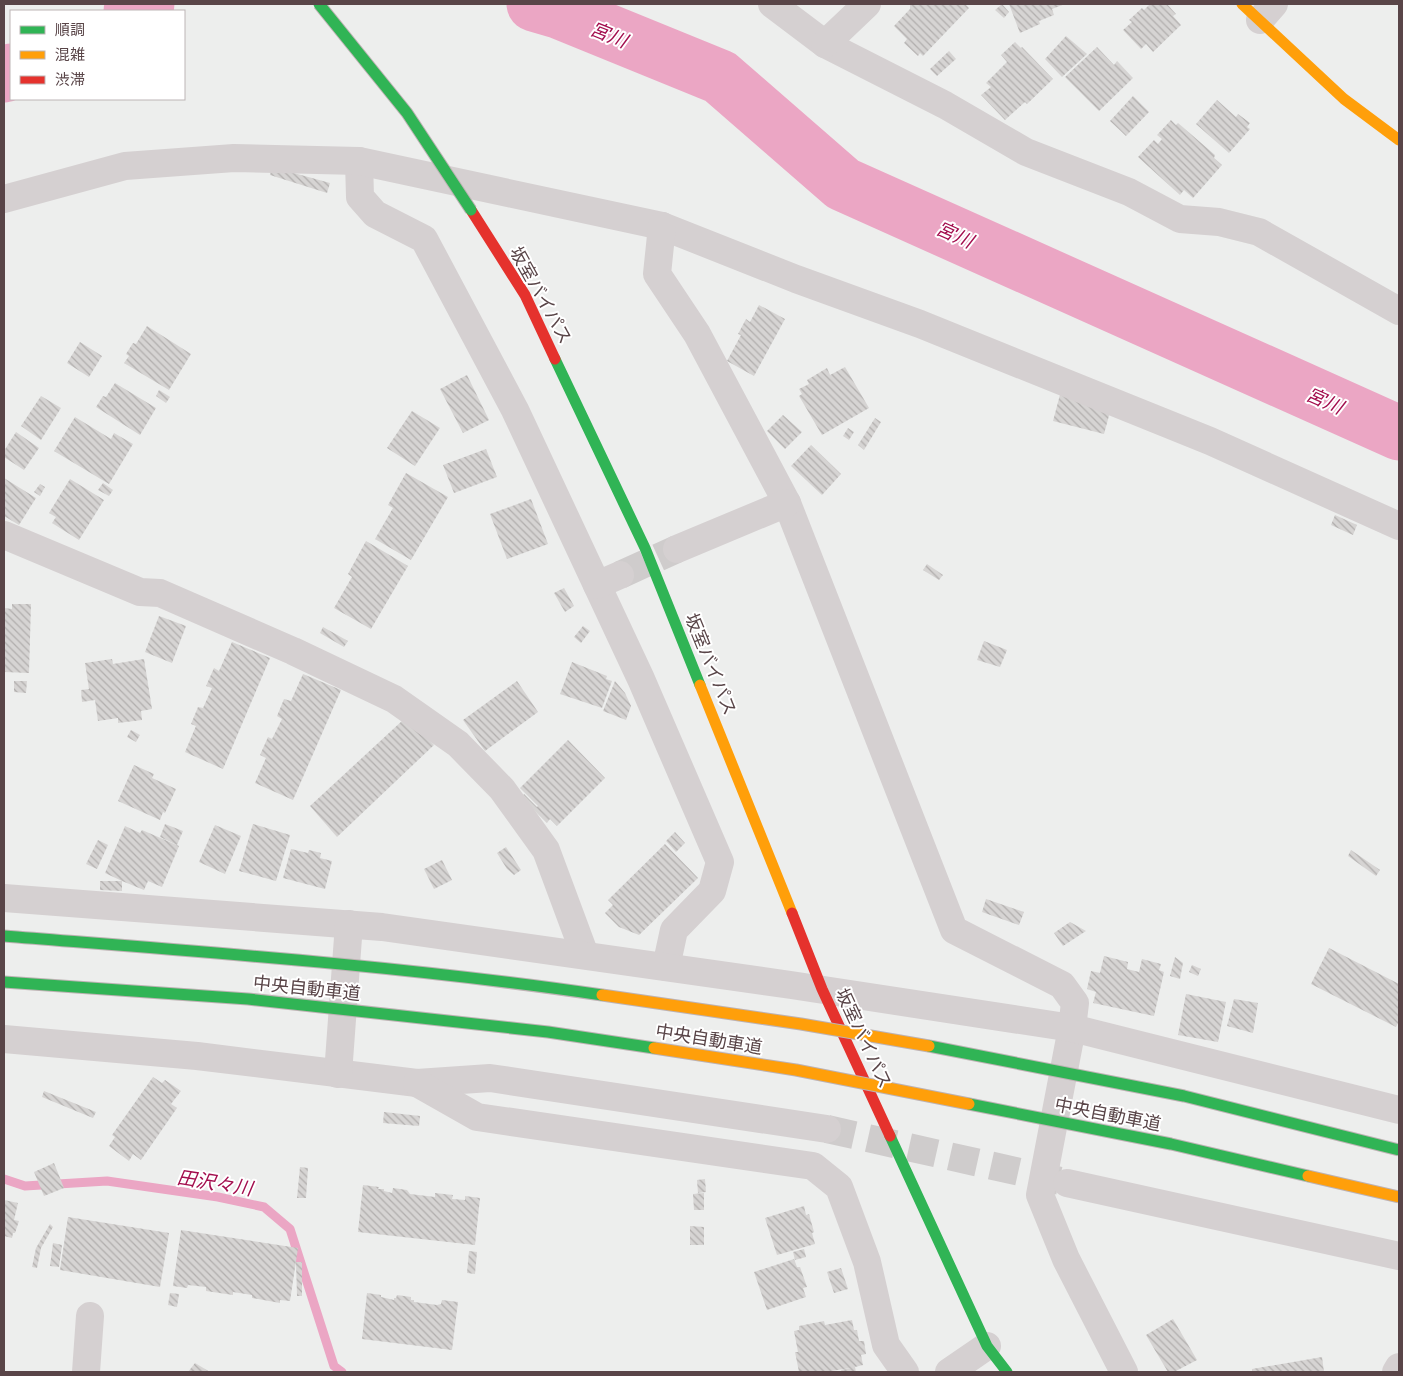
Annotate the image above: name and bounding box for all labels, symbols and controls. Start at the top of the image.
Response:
legend [10,10,185,100]
water label: 宮川 [586,13,634,55]
text: 順調 [55,18,85,41]
text: 混雑 [55,43,85,66]
text: 渋滞 [55,68,85,91]
water label: 宮川 [932,213,980,256]
street label: 坂室バイパス [503,241,579,349]
water label: 宮川 [1302,379,1350,422]
street label: 坂室バイパス [678,609,744,719]
street label: 中央自動車道 [252,969,362,1007]
street label: 坂室バイパス [829,984,899,1092]
street label: 中央自動車道 [654,1017,764,1061]
street label: 中央自動車道 [1052,1090,1164,1138]
water label: 田沢々川 [175,1162,257,1203]

